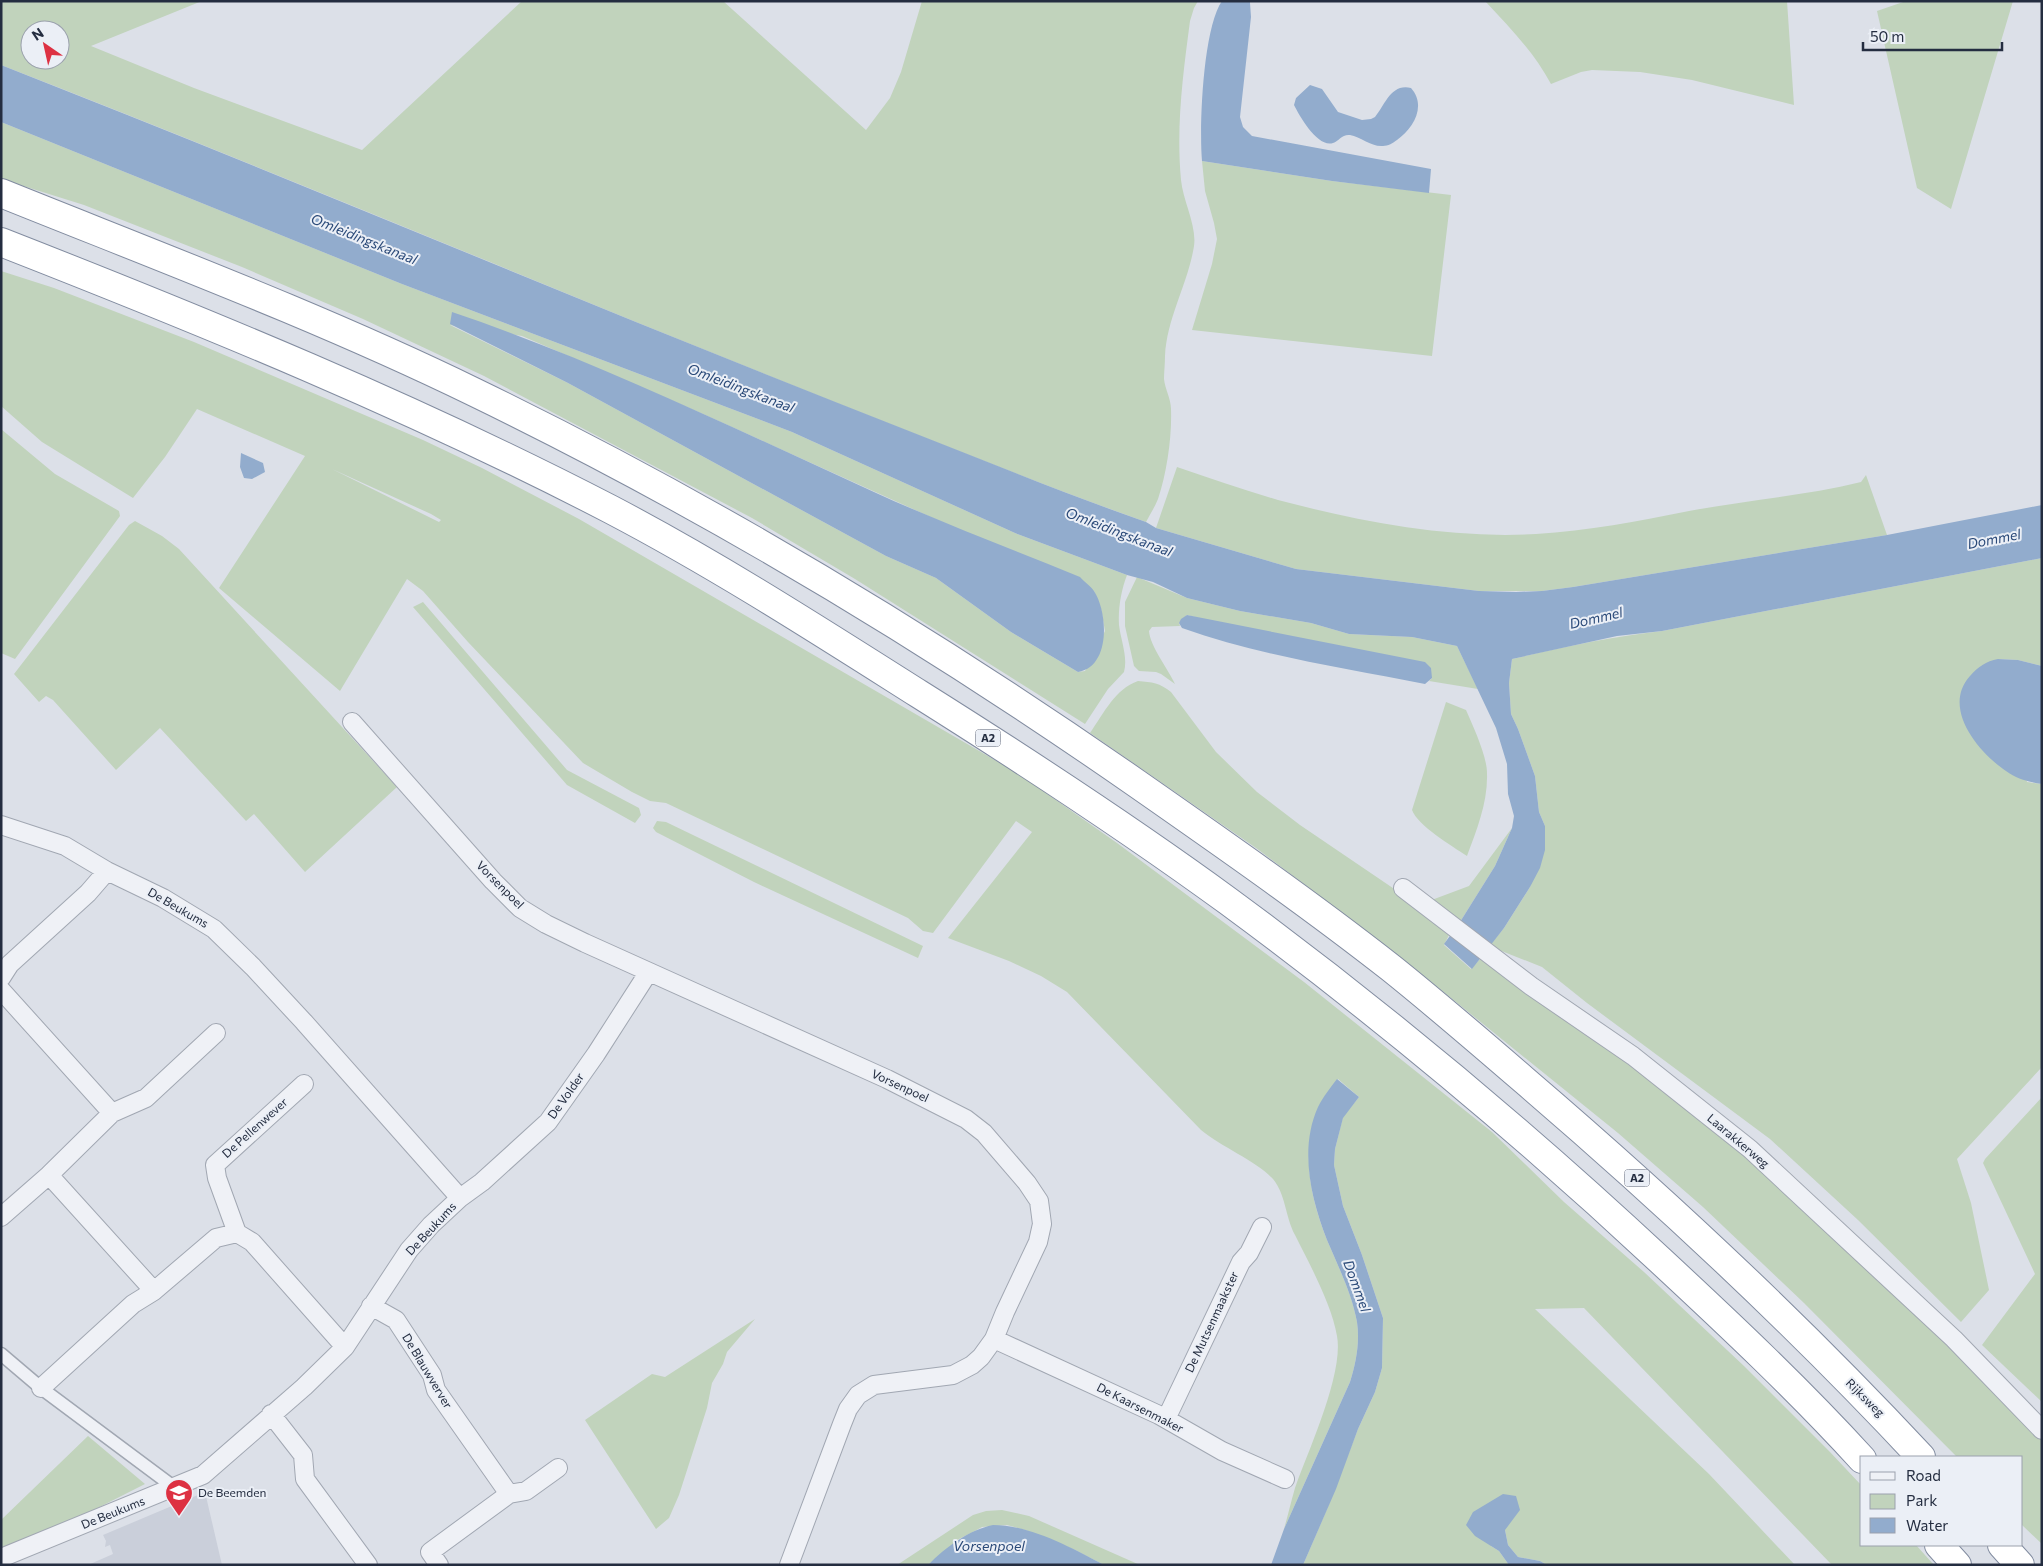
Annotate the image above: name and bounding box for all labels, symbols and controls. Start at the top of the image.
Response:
north arrow [20,20,70,70]
scale bar [1863,20,2002,52]
text: N [28,24,47,44]
text: 50 m [1870,27,1904,45]
water label: Omleidingskanaal [309,209,420,268]
water label: Omleidingskanaal [685,359,797,416]
water label: Omleidingskanaal [1063,503,1175,560]
water label: Dommel [1966,525,2022,552]
water label: Dommel [1568,603,1625,632]
road number: A2 [976,730,1000,746]
street label: Vorsenpoel [474,858,527,911]
street label: De Beukums [146,884,211,930]
street label: Vorsenpoel [870,1066,931,1104]
street label: De Volder [544,1069,586,1121]
street label: De Pellenwever [219,1094,290,1160]
street label: Laarakkerweg [1705,1110,1773,1170]
road number: A2 [1624,1170,1650,1186]
street label: De Beukums [402,1199,458,1258]
water label: Dommel [1340,1258,1375,1315]
street label: De Mutsenmaakster [1181,1269,1241,1374]
street label: De Blauwverver [400,1330,456,1411]
street label: Rijksweg [1844,1375,1888,1420]
street label: De Kaarsenmaker [1095,1379,1186,1435]
legend [1860,1456,2023,1546]
text: Road [1906,1466,1941,1484]
school or university icon: De Beemden [164,1478,194,1517]
place label: De Beemden [198,1485,266,1499]
text: Park [1906,1491,1937,1509]
street label: De Beukums [79,1493,146,1531]
text: Water [1906,1516,1948,1534]
water label: Vorsenpoel [953,1537,1025,1554]

